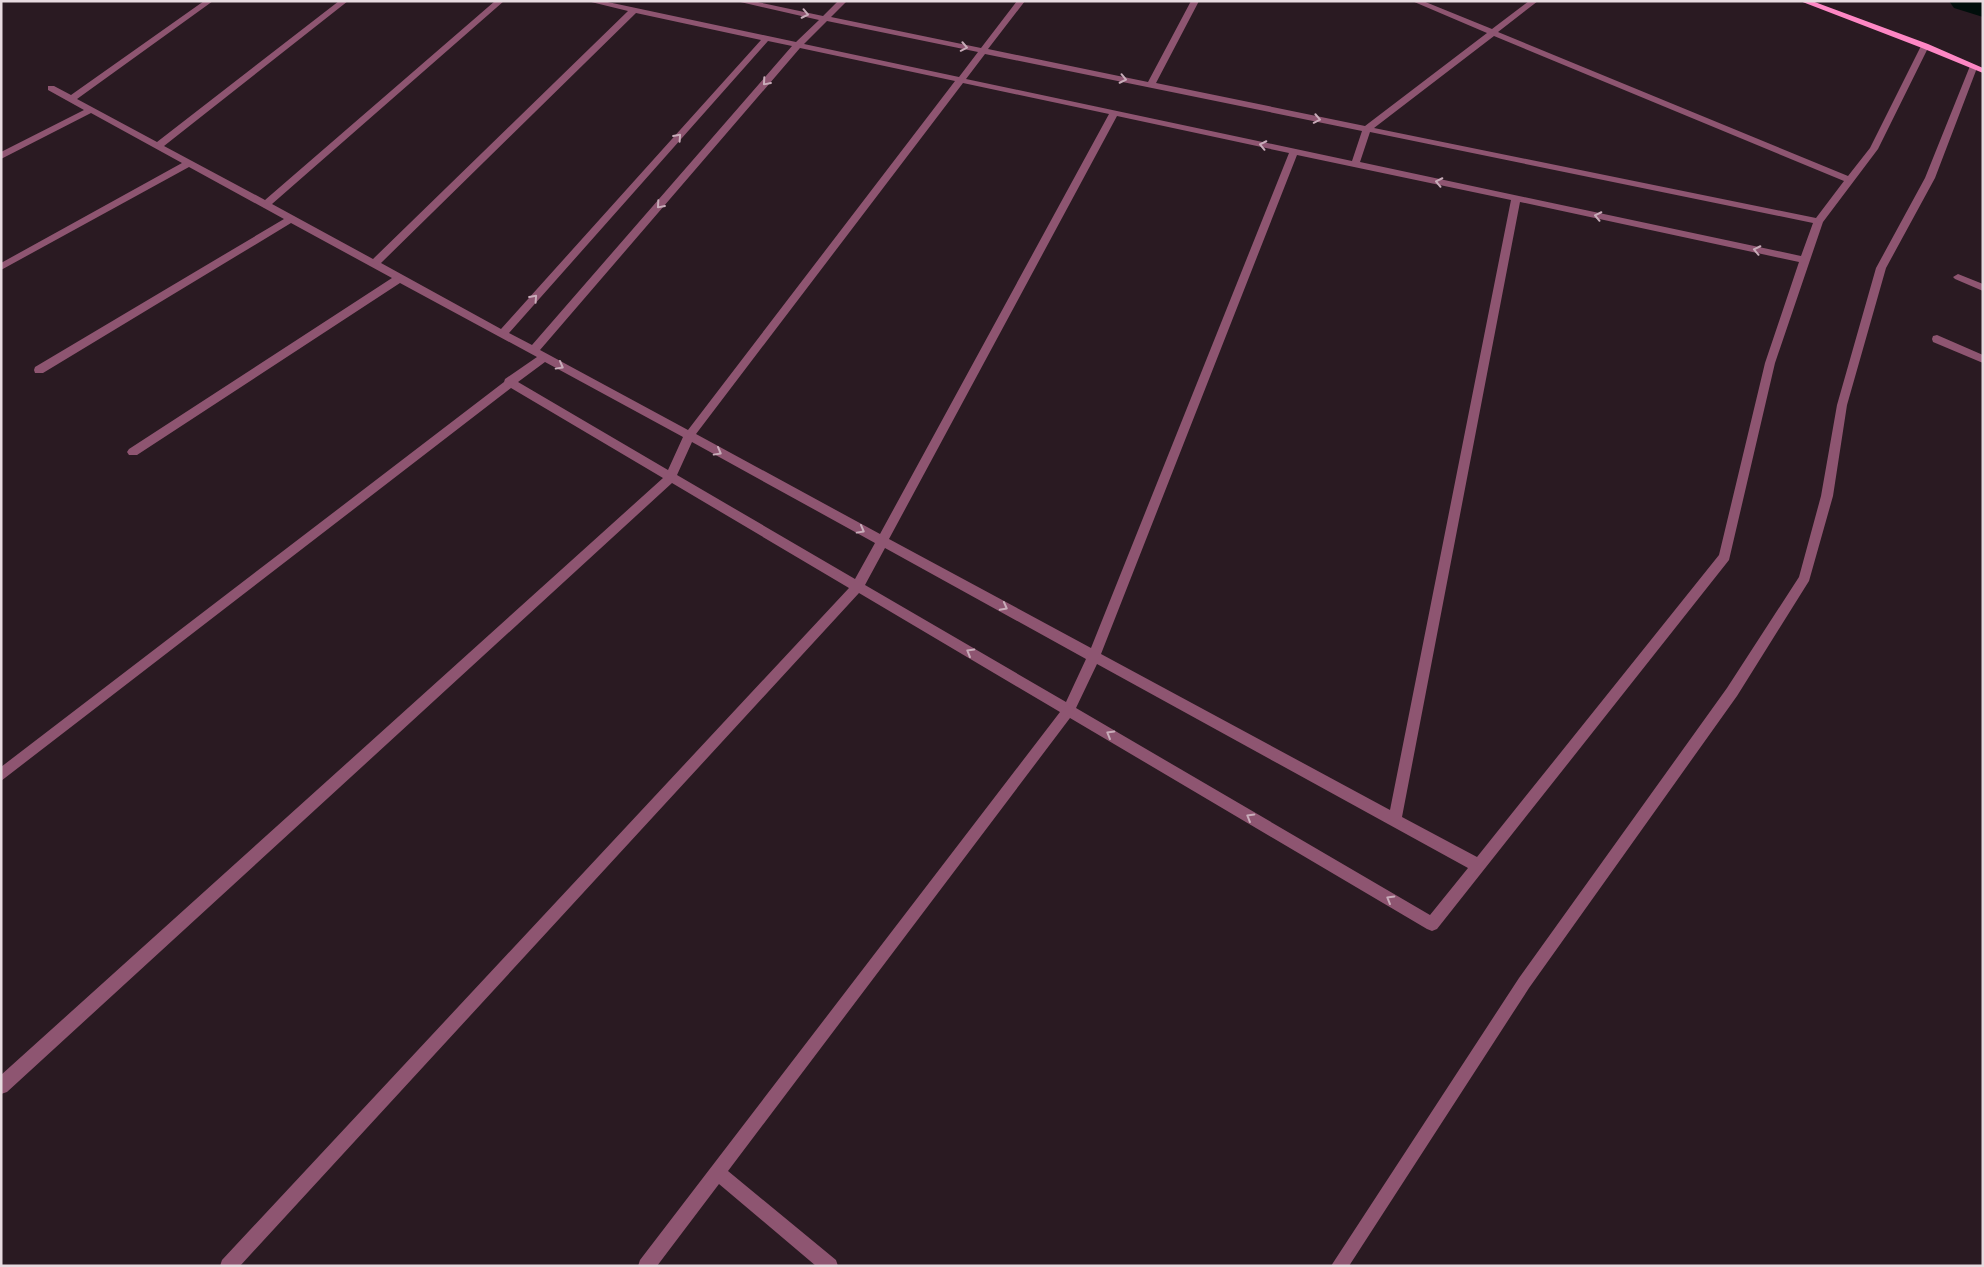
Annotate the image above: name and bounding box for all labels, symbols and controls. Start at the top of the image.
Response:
one-way arrow [800,9,809,19]
one-way arrow [959,41,968,52]
one-way arrow [1119,74,1127,84]
one-way arrow [763,77,772,86]
one-way arrow [1312,113,1321,123]
one-way arrow [672,134,681,143]
one-way arrow [1259,140,1267,150]
one-way arrow [1435,178,1443,188]
one-way arrow [656,200,665,209]
one-way arrow [1593,212,1602,222]
one-way arrow [1752,245,1761,256]
one-way arrow [529,294,538,303]
one-way arrow [555,360,564,370]
one-way arrow [713,446,722,456]
one-way arrow [856,524,865,534]
one-way arrow [998,601,1007,611]
one-way arrow [966,649,975,659]
one-way arrow [1106,731,1115,741]
one-way arrow [1247,813,1256,823]
one-way arrow [1387,896,1396,906]

